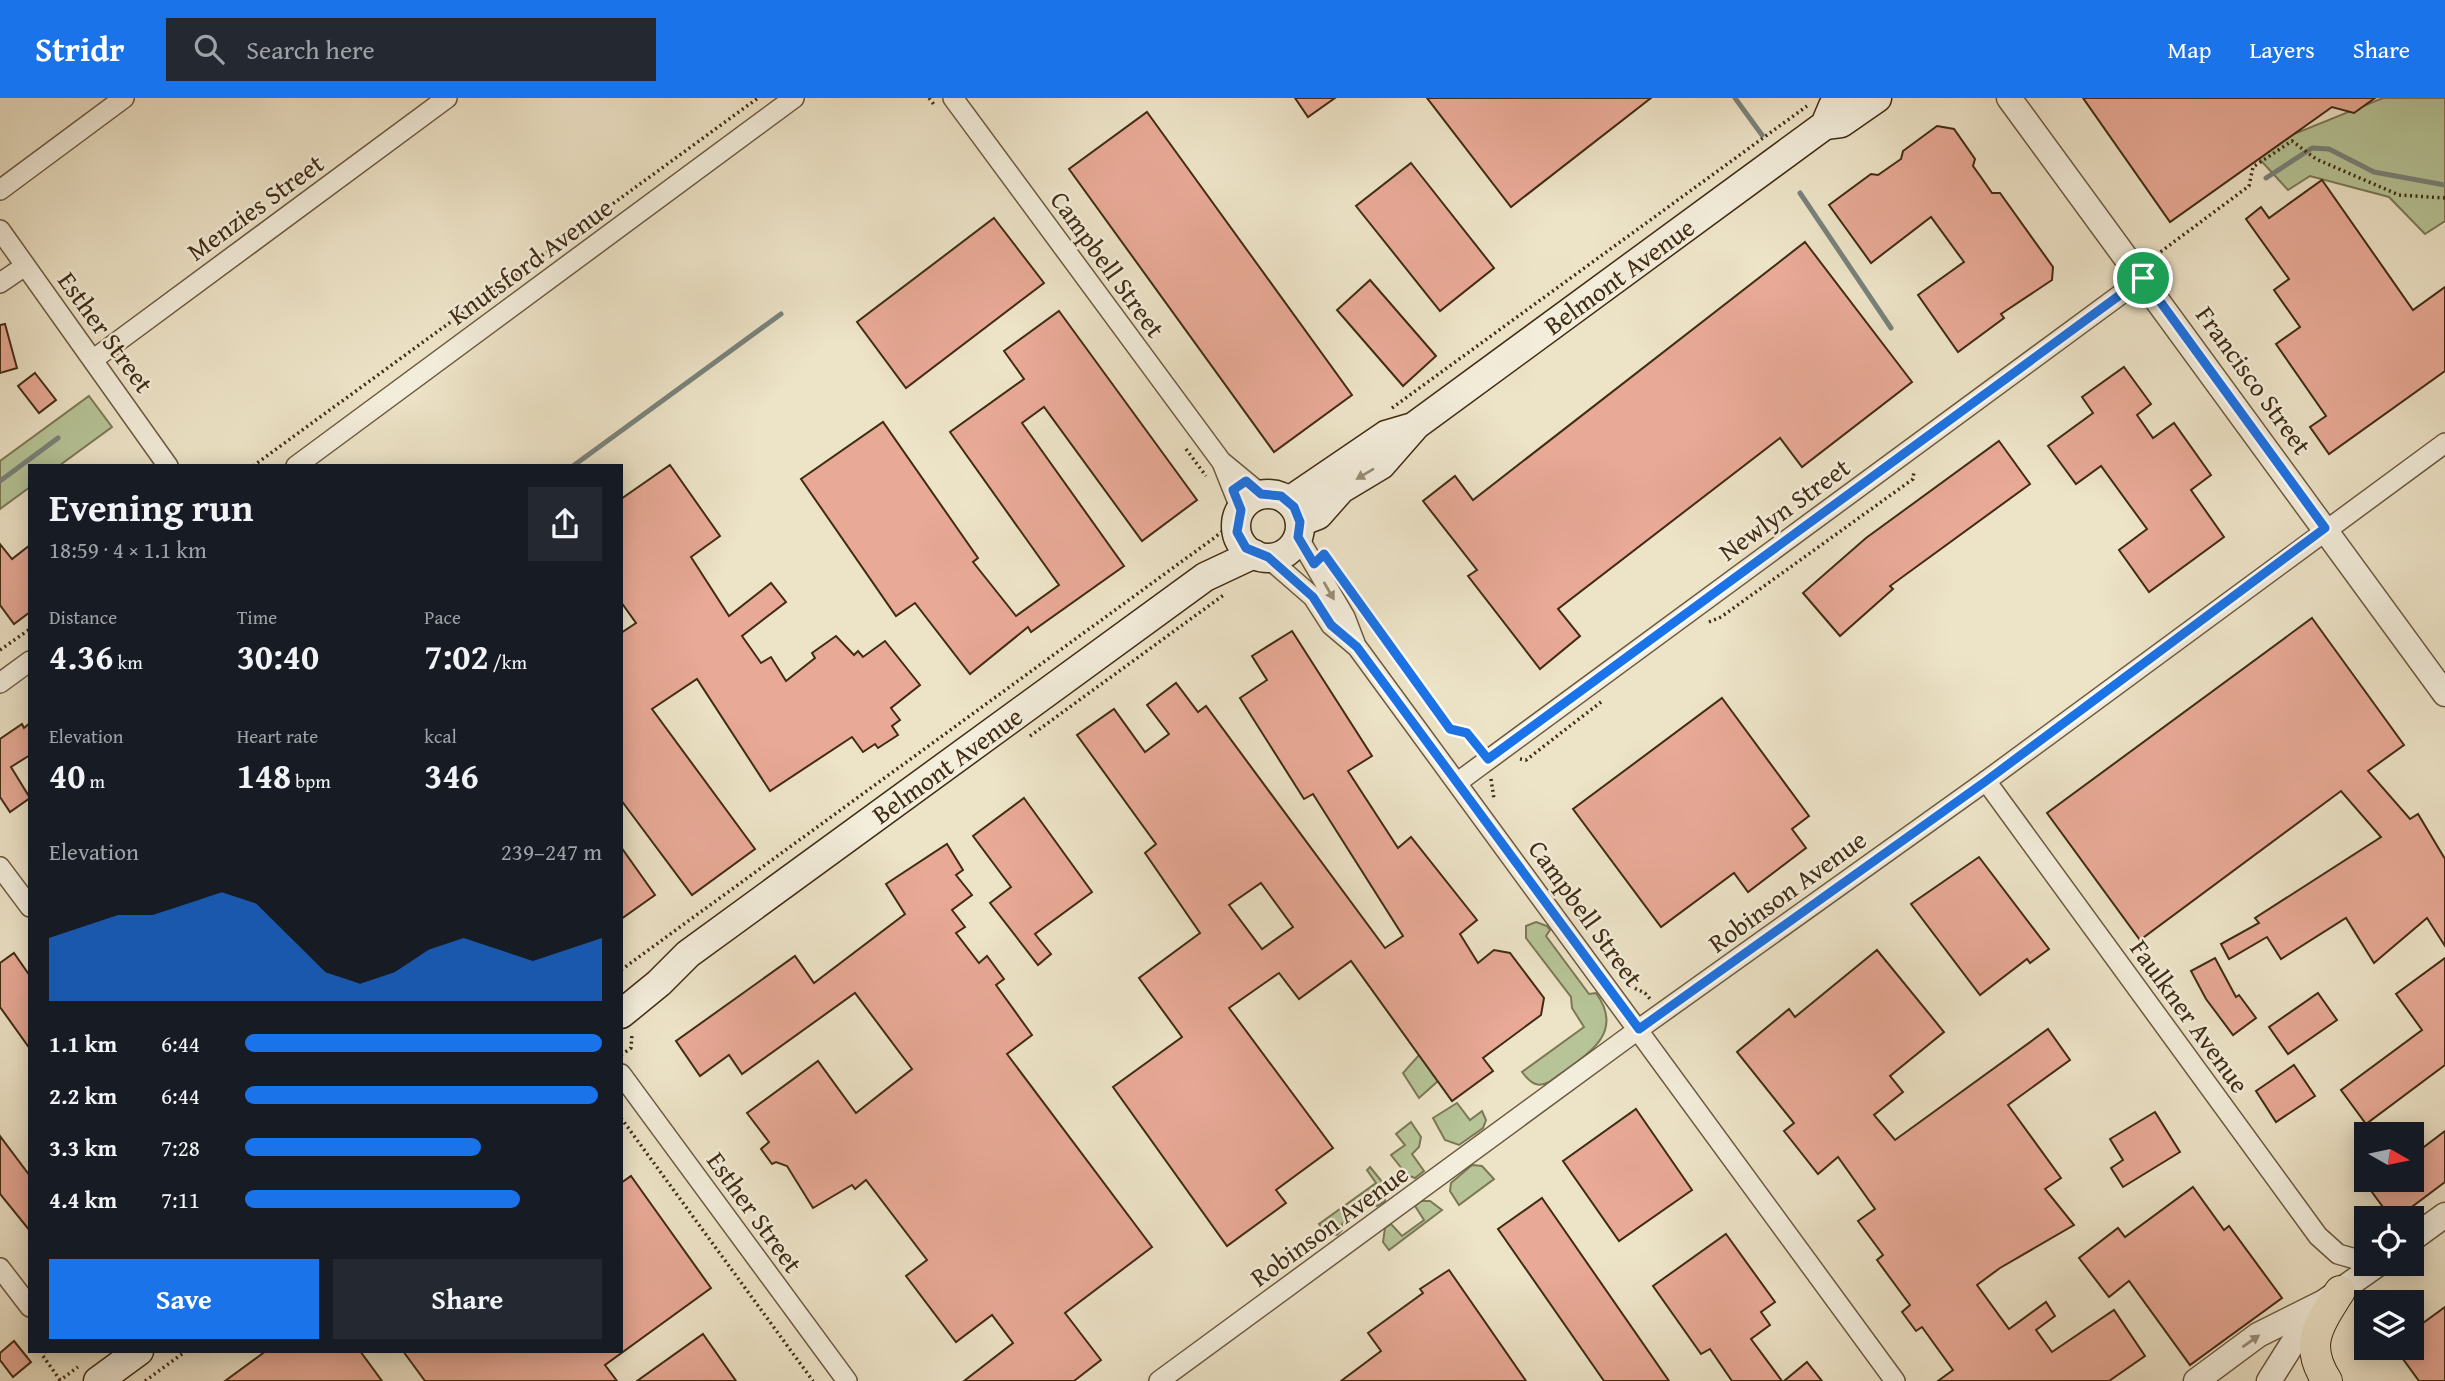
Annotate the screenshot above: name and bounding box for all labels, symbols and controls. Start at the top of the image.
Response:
search box [166,18,656,81]
text: Stridr [35,25,124,73]
icon: search [190,30,228,68]
text: Search here [246,30,375,69]
text: Map [2168,32,2211,67]
text: Layers [2249,32,2315,67]
text: Share [2353,32,2410,67]
street label: Menzies Street [178,144,332,270]
street label: Campbell Street [1041,182,1175,346]
street label: Knutsford Avenue [440,188,620,334]
street label: Belmont Avenue [1535,208,1703,344]
pin [2113,248,2173,308]
icon: arrive [2124,259,2162,297]
street label: Esther Street [49,263,163,401]
street label: Francisco Street [2187,298,2321,462]
street label: Newlyn Street [1710,448,1858,570]
one-way arrow [1355,468,1374,481]
text: Evening run [49,479,253,535]
button: share [528,487,602,561]
text: 18:59 · 4 × 1.1 km [49,533,207,566]
one-way arrow [1323,581,1335,601]
text: Distance [49,603,117,631]
text: Time [237,603,277,631]
text: Pace [424,603,461,631]
text: 4.36 [49,631,113,682]
text: 30:40 [237,631,319,682]
text: 7:02 [424,631,489,682]
text: km [113,648,143,676]
text: /km [489,648,527,676]
street label: Belmont Avenue [863,697,1031,833]
text: Elevation [49,722,123,750]
text: Heart rate [237,722,318,750]
text: kcal [424,722,457,750]
text: 40 [49,750,85,801]
text: 148 [237,750,291,801]
text: 346 [424,750,479,801]
text: m [85,767,105,795]
text: bpm [291,767,331,795]
street label: Robinson Avenue [1700,820,1874,962]
street label: Campbell Street [1519,831,1653,995]
text: Elevation [49,835,139,868]
text: 239–247 m [501,835,602,868]
street label: Faulkner Avenue [2121,931,2259,1101]
text: 1.1 km [49,1027,117,1060]
text: 6:44 [161,1027,200,1060]
text: 2.2 km [49,1079,117,1112]
text: 6:44 [161,1079,200,1112]
north arrow [2354,1122,2424,1192]
map controls [2354,1122,2424,1360]
text: 3.3 km [49,1131,117,1164]
text: 7:28 [161,1131,200,1164]
street label: Esther Street [698,1143,812,1281]
street label: Robinson Avenue [1242,1154,1416,1296]
text: 4.4 km [49,1183,117,1216]
text: 7:11 [161,1183,200,1216]
button: locate [2354,1206,2424,1276]
button: Save [49,1259,319,1339]
button: Share [333,1259,602,1339]
button: layers [2354,1290,2424,1360]
one-way arrow [2242,1334,2260,1348]

